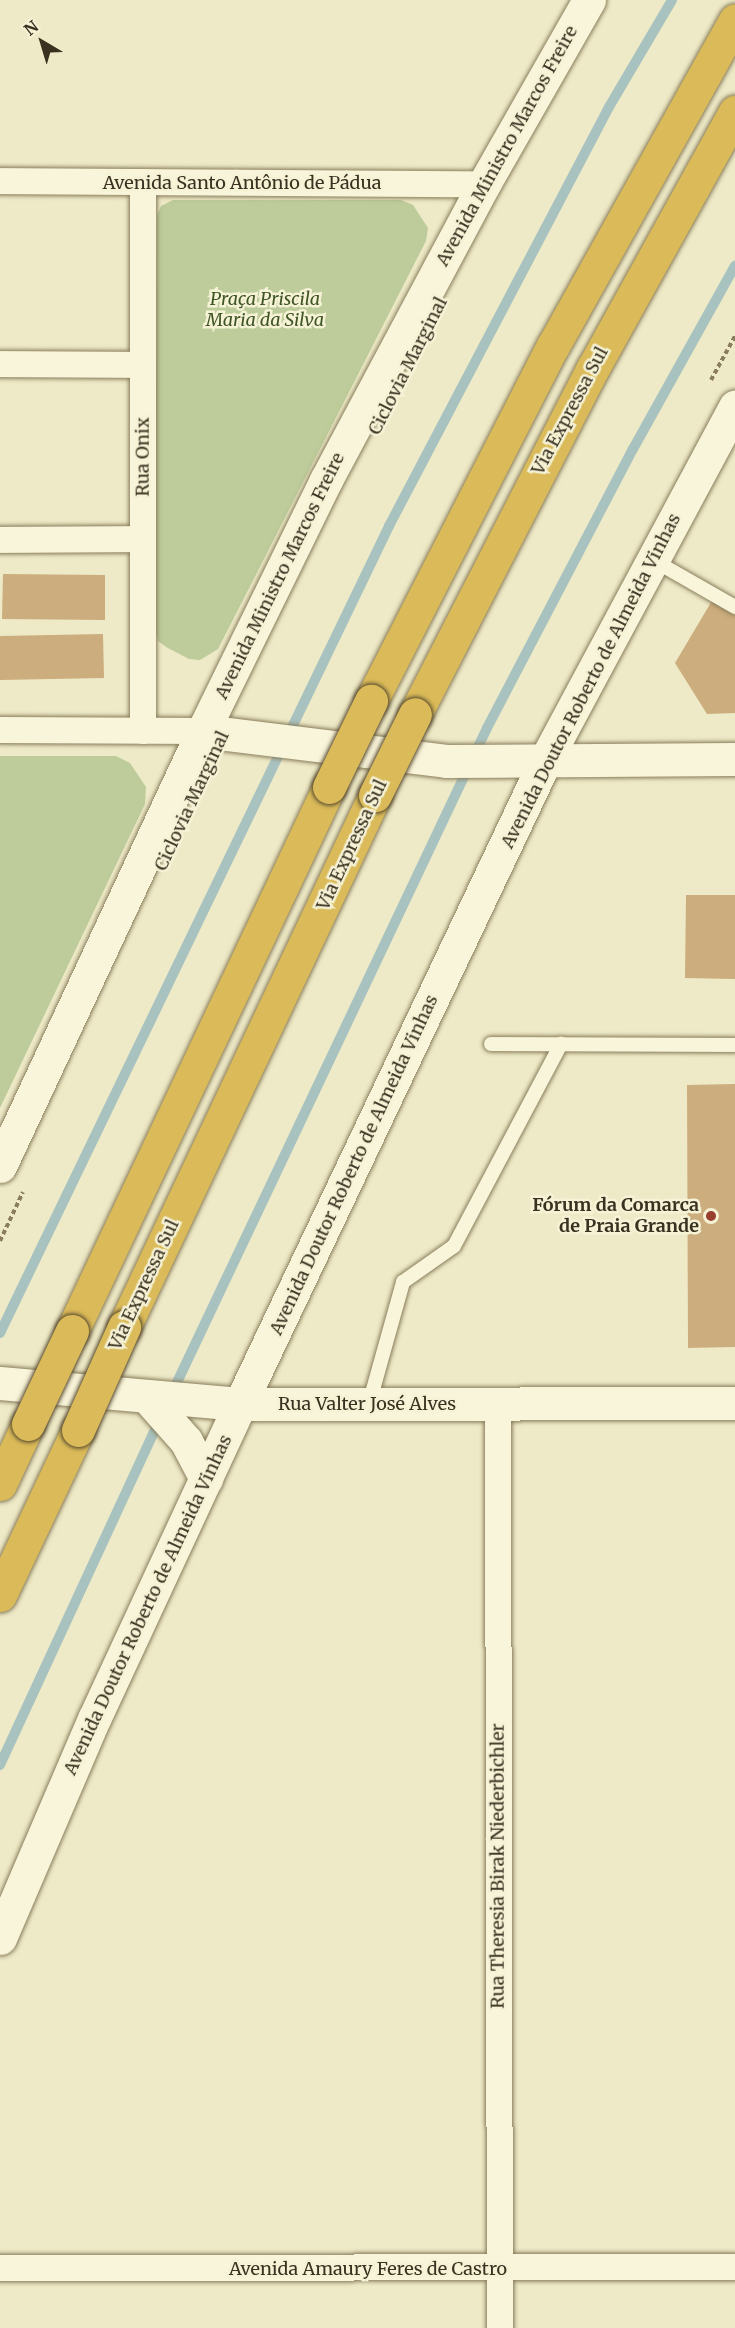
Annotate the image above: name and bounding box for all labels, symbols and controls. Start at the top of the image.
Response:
north arrow [12,12,72,72]
text: N [20,16,42,40]
street label: Avenida Ministro Marcos Freire [432,22,582,270]
street label: Avenida Santo Antônio de Pádua [103,172,381,194]
park label: Praça Priscila Maria da Silva [206,289,324,332]
street label: Ciclovia Marginal [364,294,452,438]
street label: Via Expressa Sul [527,343,613,479]
street label: Rua Onix [132,417,154,497]
street label: Avenida Ministro Marcos Freire [211,449,349,703]
street label: Avenida Doutor Roberto de Almeida Vinhas [497,510,685,852]
street label: Ciclovia Marginal [150,728,234,874]
street label: Via Expressa Sul [312,776,392,914]
street label: Avenida Doutor Roberto de Almeida Vinhas [265,992,443,1338]
place label: Fórum da Comarca de Praia Grande [532,1195,699,1238]
marker: Fórum da Comarca de Praia Grande [704,1209,718,1223]
street label: Via Expressa Sul [104,1216,184,1354]
street label: Rua Valter José Alves [278,1393,456,1415]
street label: Avenida Doutor Roberto de Almeida Vinhas [59,1432,237,1778]
street label: Rua Theresia Birak Niederbichler [487,1723,509,2009]
street label: Avenida Amaury Feres de Castro [229,2258,507,2280]

